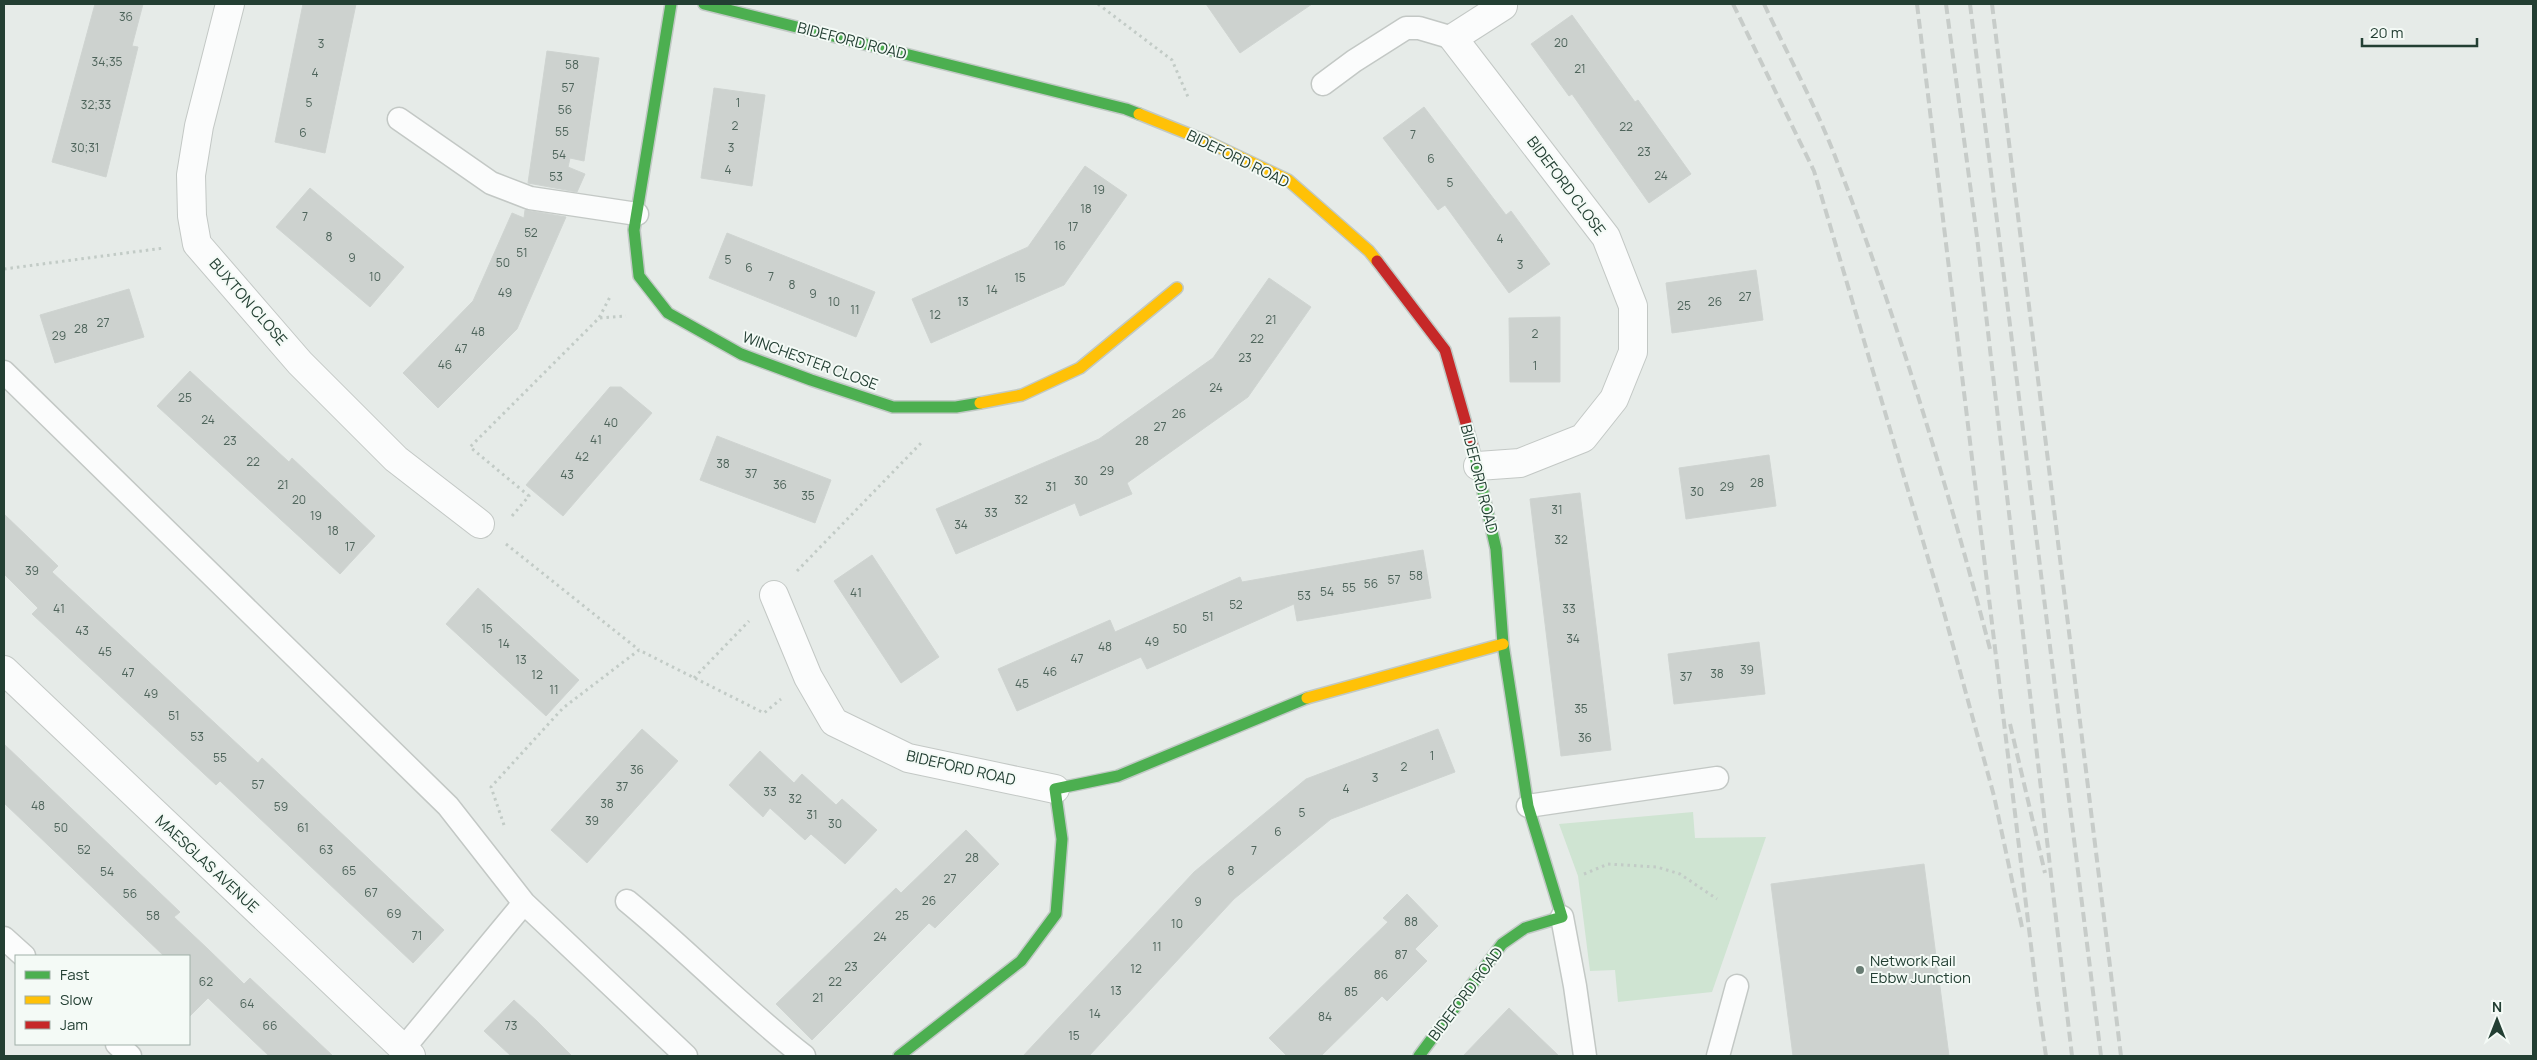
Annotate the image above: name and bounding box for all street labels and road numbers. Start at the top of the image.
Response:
street label: BIDEFORD ROAD [795,17,909,64]
street label: BIDEFORD ROAD [1183,125,1293,193]
street label: BIDEFORD CLOSE [1522,132,1611,240]
street label: BUXTON CLOSE [205,254,292,350]
street label: WINCHESTER CLOSE [739,326,881,395]
street label: BIDEFORD ROAD [1456,422,1503,536]
street label: BIDEFORD ROAD [904,745,1018,790]
street label: MAESGLAS AVENUE [151,810,264,917]
street label: BIDEFORD ROAD [1424,943,1508,1045]

